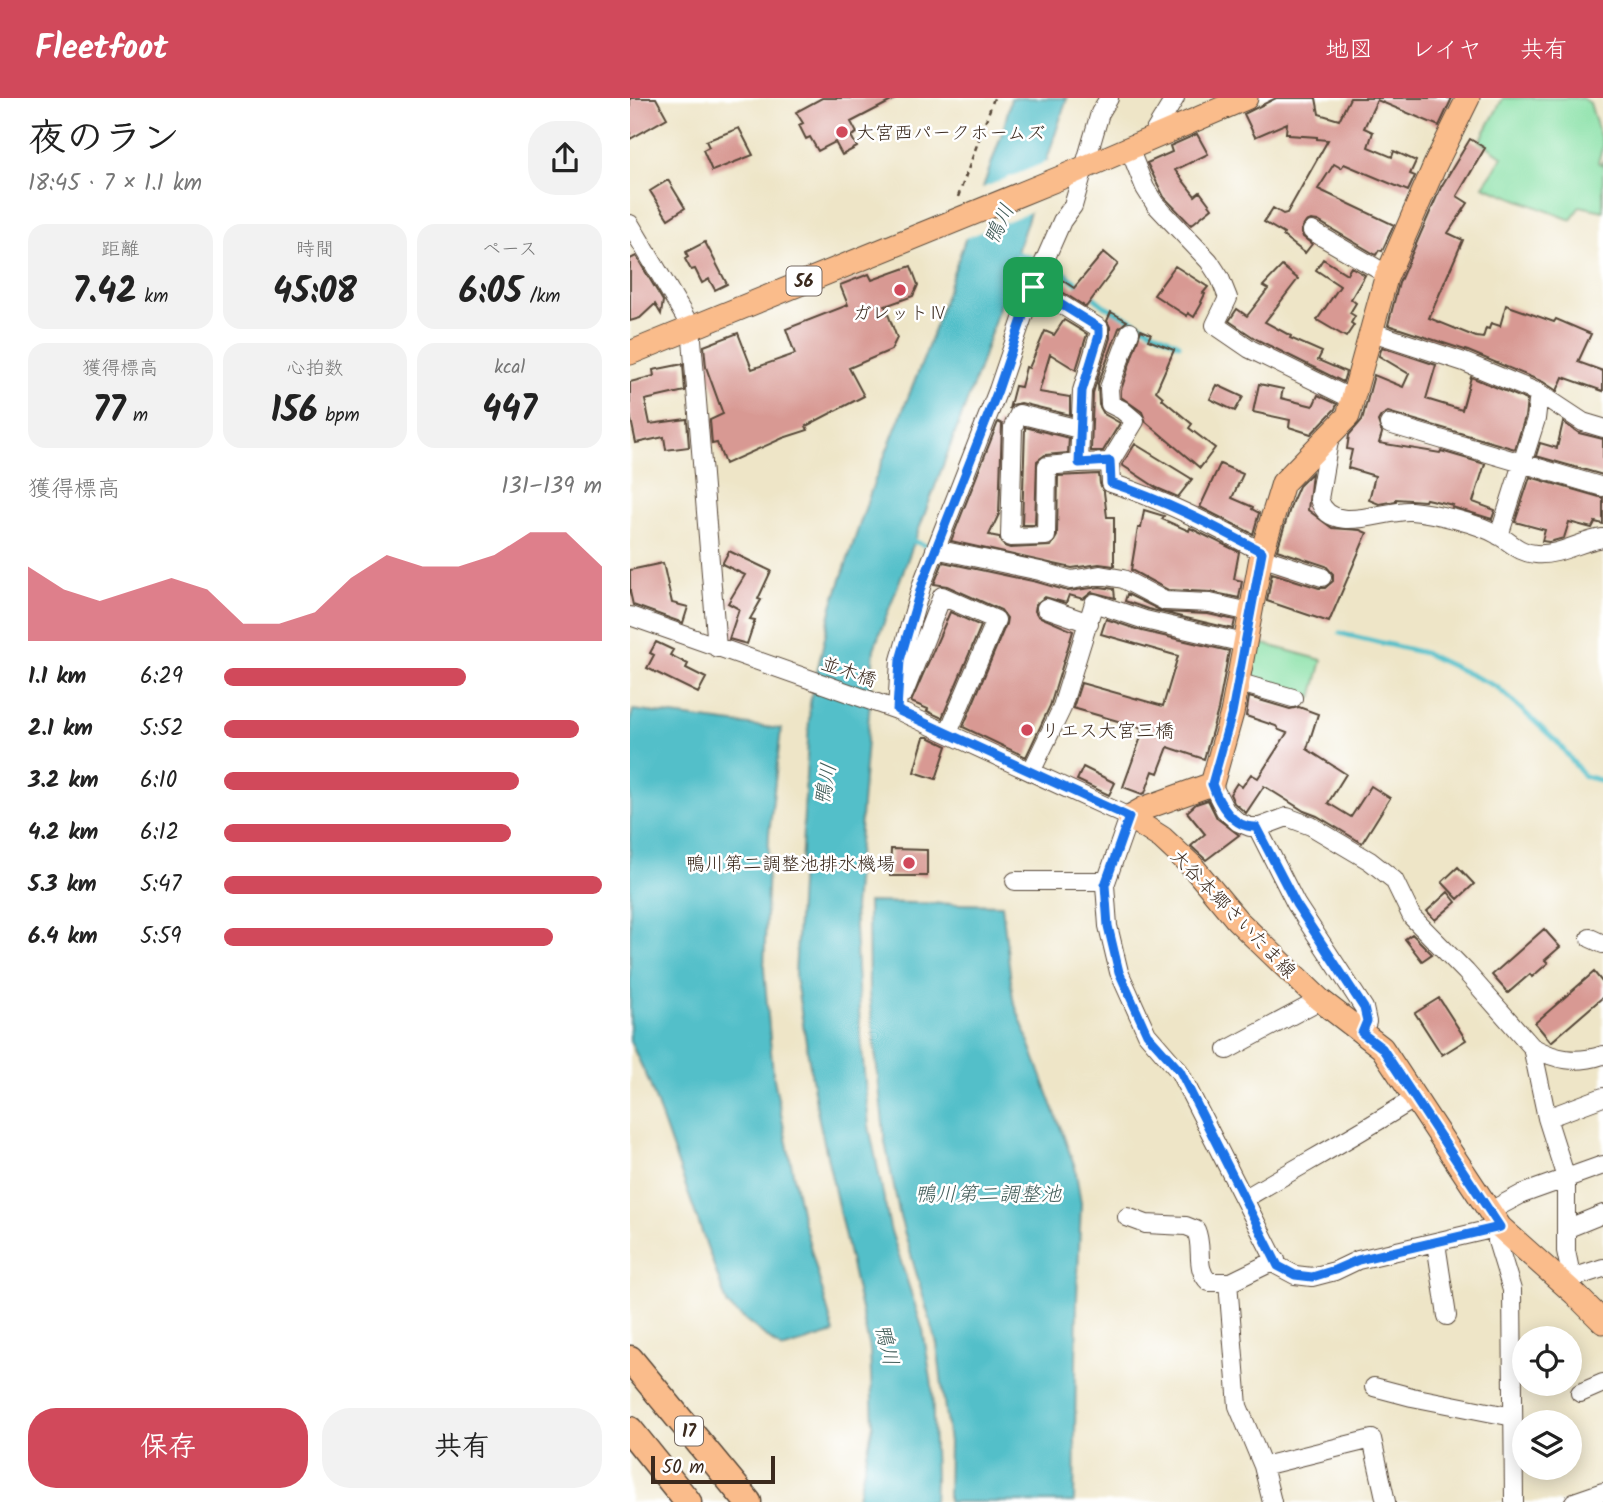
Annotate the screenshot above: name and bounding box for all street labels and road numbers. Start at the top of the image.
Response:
road number: 56 [786,266,822,296]
street label: 並木橋 [817,649,880,696]
street label: 大谷本郷さいたま線 [1163,843,1302,986]
road number: 17 [675,1416,703,1446]

